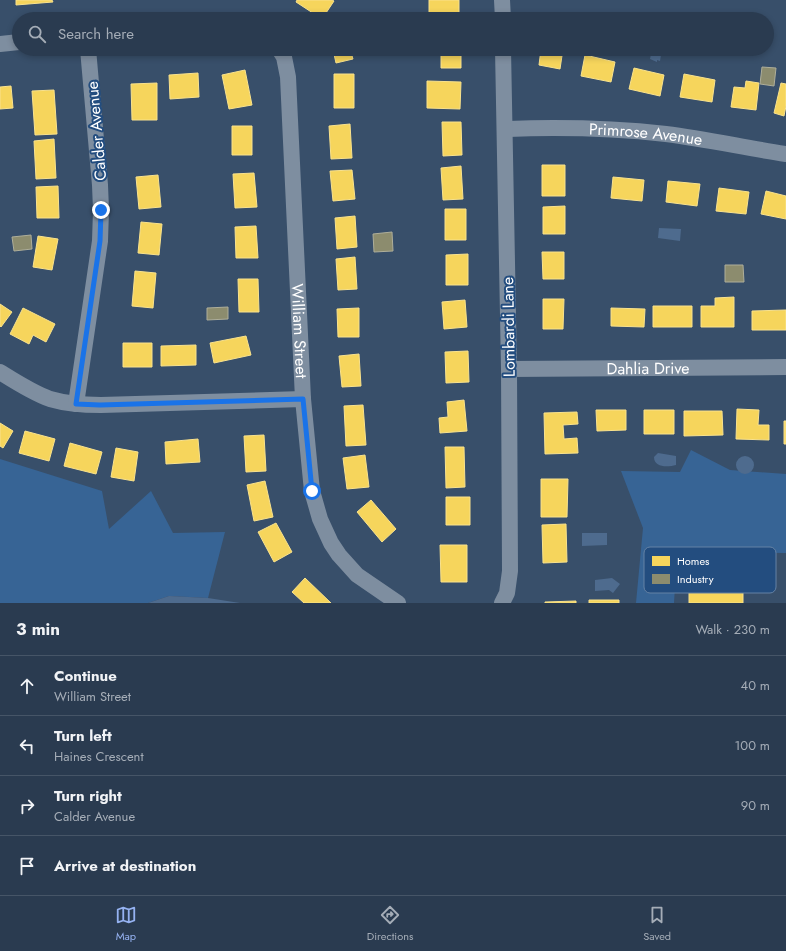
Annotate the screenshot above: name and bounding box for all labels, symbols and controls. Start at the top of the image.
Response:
search box [12,12,774,56]
icon: search [26,23,48,45]
text: Search here [58,23,134,45]
street label: Calder Avenue [81,80,112,182]
street label: Primrose Avenue [589,118,704,151]
route end [92,201,110,219]
street label: Lombardi Lane [496,277,521,377]
street label: William Street [286,283,313,379]
street label: Dahlia Drive [606,357,690,380]
route start [303,482,321,500]
legend [644,547,776,593]
text: Homes [677,553,710,569]
text: Industry [677,571,714,587]
text: 3 min [16,617,60,641]
text: Walk · 230 m [695,620,770,639]
text: Continue [54,665,117,687]
icon: ahead [16,675,38,697]
text: 40 m [741,676,770,695]
text: William Street [54,687,131,706]
text: Turn left [54,725,112,747]
icon: left [16,735,38,757]
text: 100 m [735,736,770,755]
text: Haines Crescent [54,747,144,766]
text: Turn right [54,785,122,807]
icon: right [16,795,38,817]
text: 90 m [741,796,770,815]
text: Calder Avenue [54,807,135,826]
icon: arrive [16,855,38,877]
text: Arrive at destination [54,855,196,877]
tab: Map [115,904,137,944]
tab: Directions [367,904,413,944]
tab: Saved [643,904,671,944]

